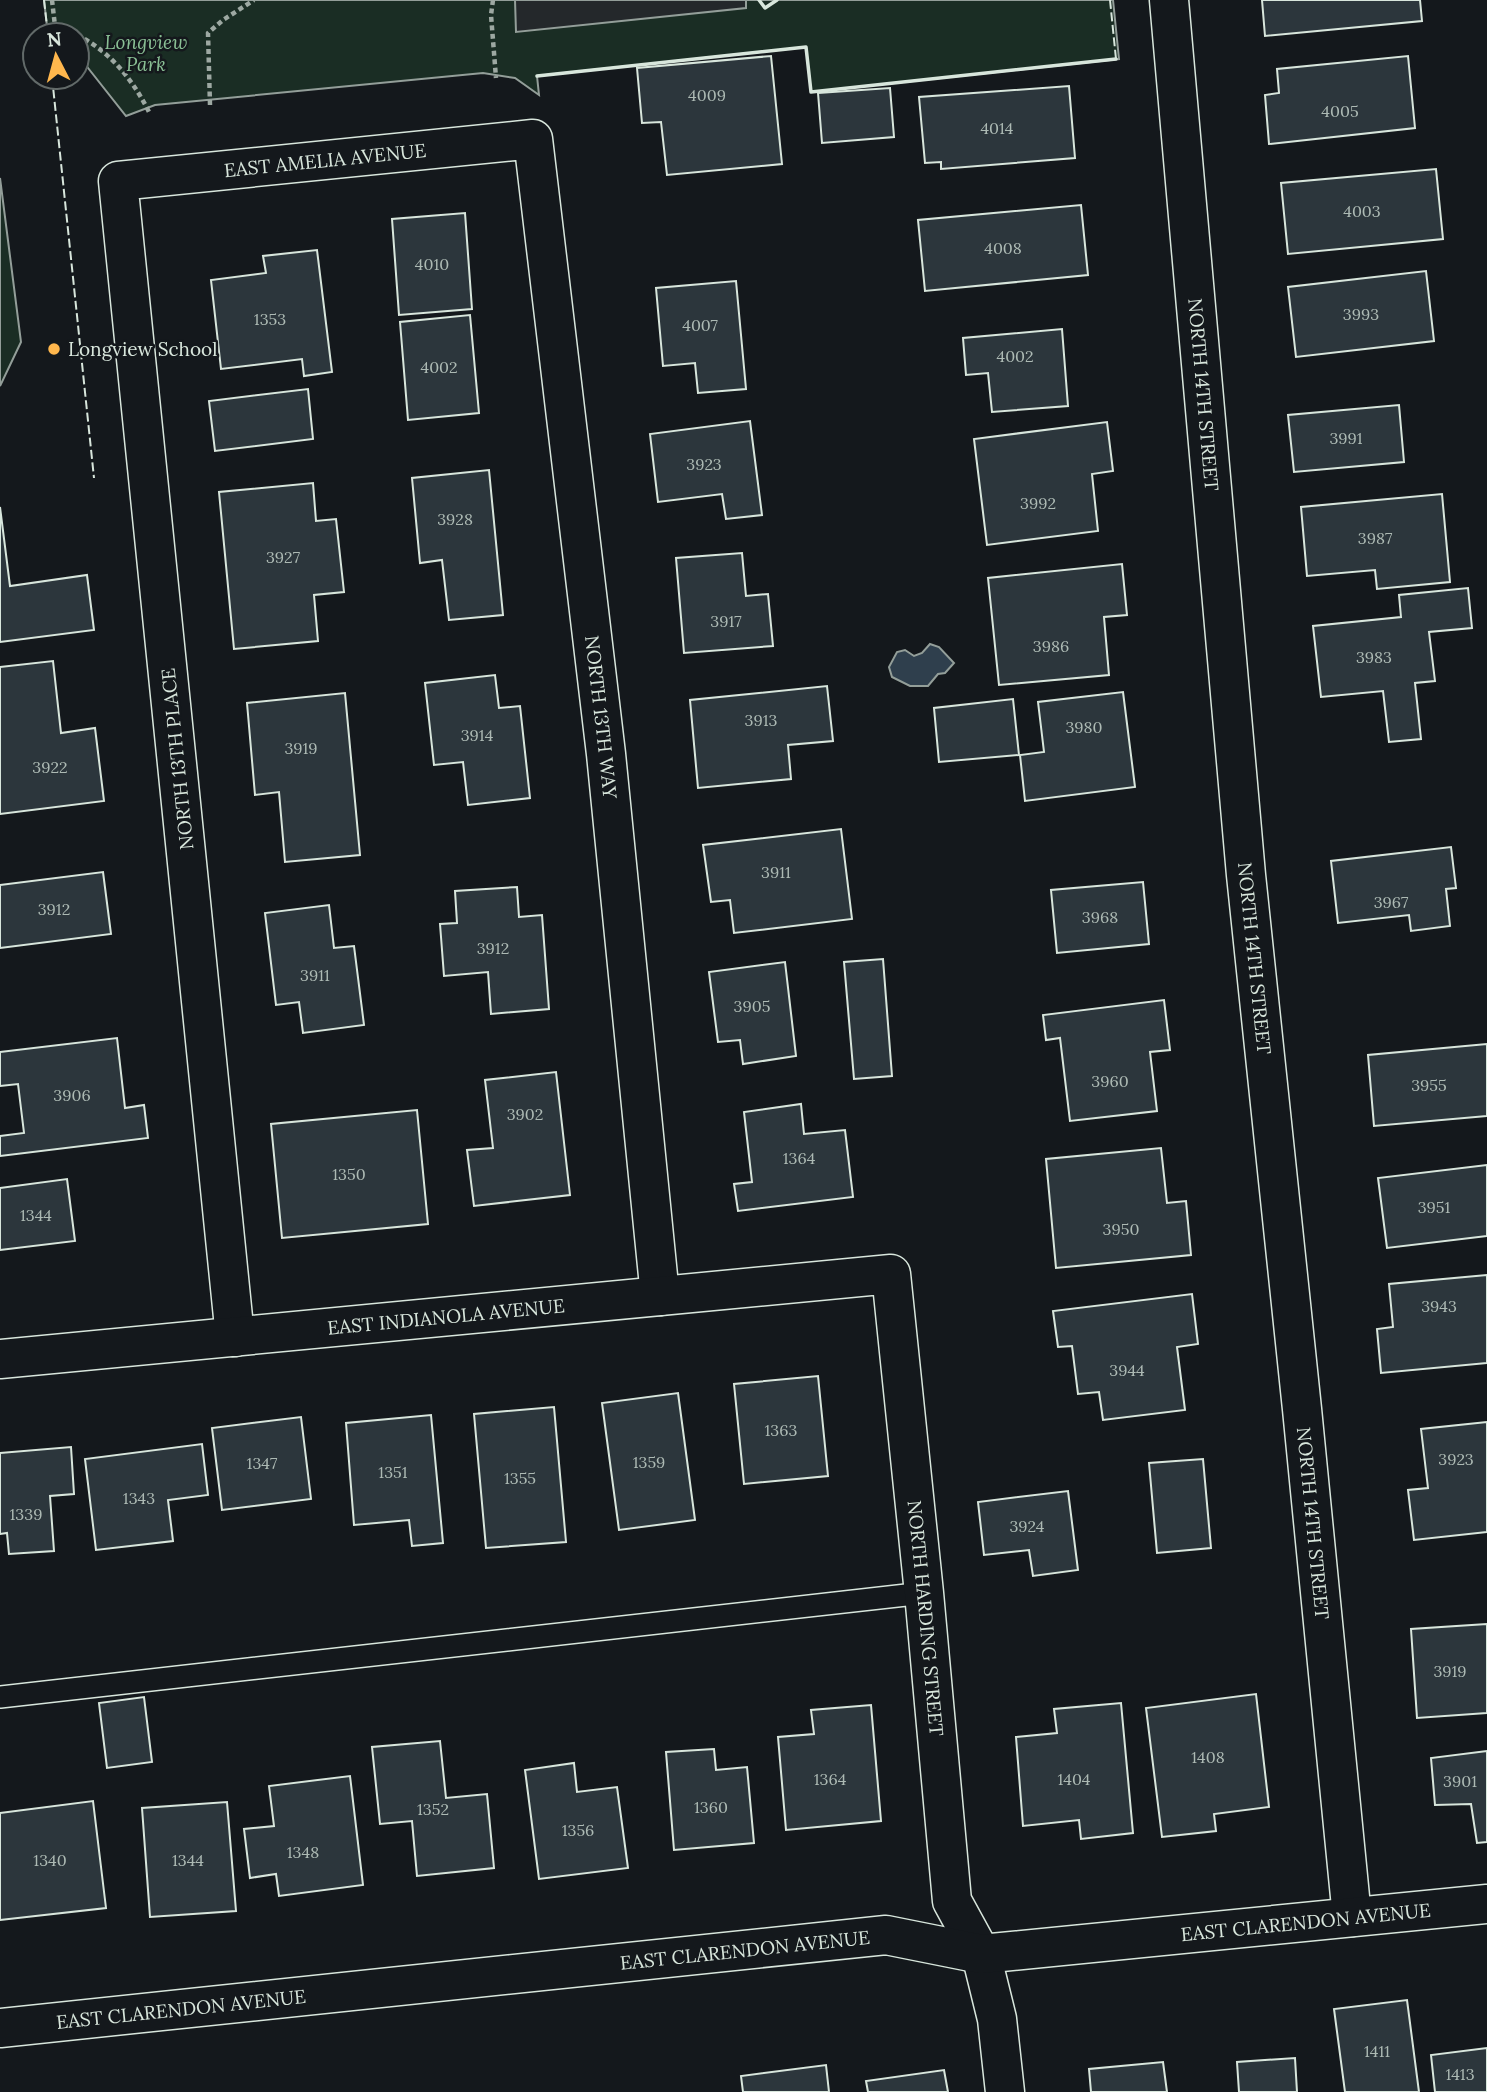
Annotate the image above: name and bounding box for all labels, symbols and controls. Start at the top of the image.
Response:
north arrow [21,21,91,91]
text: N [46,26,63,52]
park label: Longview Park [105,30,187,76]
house number: 4009 [688,85,726,105]
house number: 4005 [1321,101,1359,121]
house number: 4014 [980,118,1014,138]
street label: EAST AMELIA AVENUE [223,138,427,182]
house number: 4003 [1343,201,1381,221]
house number: 4008 [984,238,1022,258]
house number: 4010 [415,254,449,274]
street label: NORTH 14TH STREET [1183,297,1224,492]
house number: 3993 [1343,304,1379,324]
house number: 1353 [254,309,286,329]
house number: 4007 [682,315,718,335]
place label: Longview School [68,337,217,361]
marker: Longview School [46,341,62,357]
house number: 4002 [996,346,1034,366]
house number: 4002 [420,357,458,377]
house number: 3991 [1329,428,1363,448]
house number: 3923 [686,454,722,474]
house number: 3992 [1020,493,1056,513]
house number: 3928 [437,509,473,529]
house number: 3987 [1358,528,1393,548]
house number: 3927 [266,547,301,567]
house number: 3917 [710,611,742,631]
street label: NORTH 13TH WAY [580,634,622,801]
house number: 3986 [1033,636,1069,656]
house number: 3983 [1356,647,1392,667]
street label: NORTH 13TH PLACE [156,667,198,851]
house number: 3913 [745,710,778,730]
house number: 3980 [1065,717,1103,737]
house number: 3914 [461,725,494,745]
house number: 3919 [284,738,318,758]
house number: 3922 [32,757,68,777]
street label: NORTH 14TH STREET [1233,861,1277,1055]
house number: 3911 [761,862,791,882]
house number: 3967 [1374,892,1409,912]
house number: 3912 [38,899,70,919]
house number: 3968 [1082,907,1118,927]
house number: 3912 [477,938,509,958]
house number: 3911 [300,965,330,985]
house number: 3905 [734,996,770,1016]
house number: 3960 [1091,1071,1129,1091]
house number: 3955 [1411,1075,1447,1095]
house number: 3906 [53,1085,91,1105]
house number: 3902 [507,1104,543,1124]
house number: 1364 [783,1148,816,1168]
house number: 1350 [332,1164,366,1184]
house number: 3951 [1418,1197,1451,1217]
house number: 1344 [20,1205,52,1225]
house number: 3950 [1103,1219,1139,1239]
street label: EAST INDIANOLA AVENUE [326,1293,566,1340]
house number: 3943 [1421,1296,1457,1316]
house number: 3944 [1109,1360,1145,1380]
house number: 1363 [765,1420,798,1440]
street label: NORTH 14TH STREET [1292,1426,1335,1620]
house number: 3923 [1438,1449,1474,1469]
house number: 1359 [633,1452,665,1472]
house number: 1347 [247,1453,278,1473]
house number: 1351 [378,1462,408,1482]
house number: 1355 [504,1468,536,1488]
house number: 1343 [123,1488,155,1508]
street label: NORTH HARDING STREET [902,1499,949,1737]
house number: 1339 [10,1504,42,1524]
house number: 3924 [1009,1516,1045,1536]
house number: 3919 [1433,1661,1467,1681]
house number: 1408 [1191,1747,1225,1767]
house number: 1364 [814,1769,847,1789]
house number: 1404 [1057,1769,1091,1789]
house number: 3901 [1443,1771,1477,1791]
house number: 1360 [694,1797,728,1817]
house number: 1352 [417,1799,449,1819]
house number: 1356 [562,1820,594,1840]
house number: 1348 [287,1842,319,1862]
house number: 1340 [33,1850,67,1870]
house number: 1344 [172,1850,204,1870]
street label: EAST CLARENDON AVENUE [1180,1898,1432,1946]
street label: EAST CLARENDON AVENUE [619,1925,871,1975]
street label: EAST CLARENDON AVENUE [55,1984,307,2034]
house number: 1411 [1364,2041,1390,2061]
house number: 1413 [1445,2064,1475,2084]

